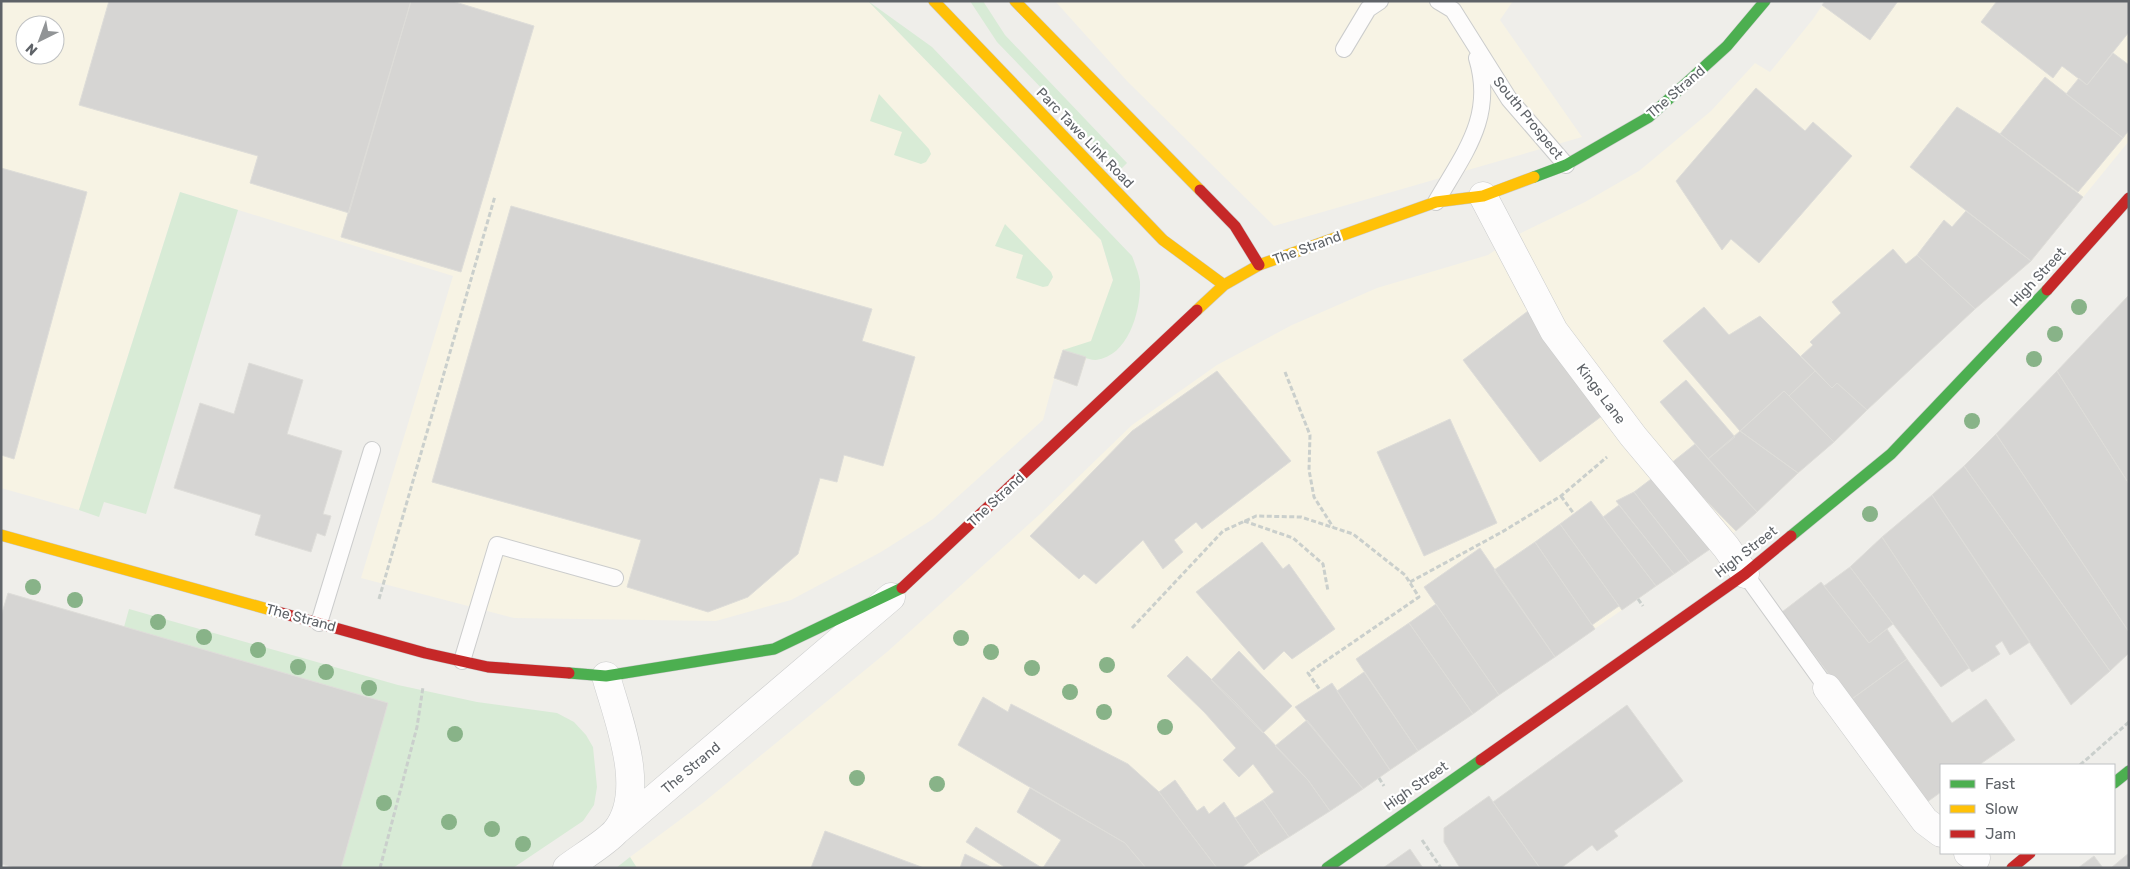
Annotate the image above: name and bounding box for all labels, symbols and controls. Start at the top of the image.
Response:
north arrow [15,15,65,65]
text: N [22,40,41,59]
street label: The Strand [1643,62,1709,122]
street label: South Prospect [1490,73,1567,163]
street label: Parc Tawe Link Road [1033,84,1137,192]
street label: The Strand [1270,228,1344,268]
street label: High Street [2006,244,2070,310]
street label: Kings Lane [1573,360,1629,428]
street label: The Strand [964,469,1028,531]
street label: High Street [1712,522,1781,582]
street label: The Strand [264,601,338,635]
street label: The Strand [658,738,724,798]
street label: High Street [1381,757,1452,814]
legend [1940,764,2115,854]
text: Fast [1985,775,2015,793]
text: Slow [1985,800,2018,818]
text: Jam [1985,825,2016,843]

